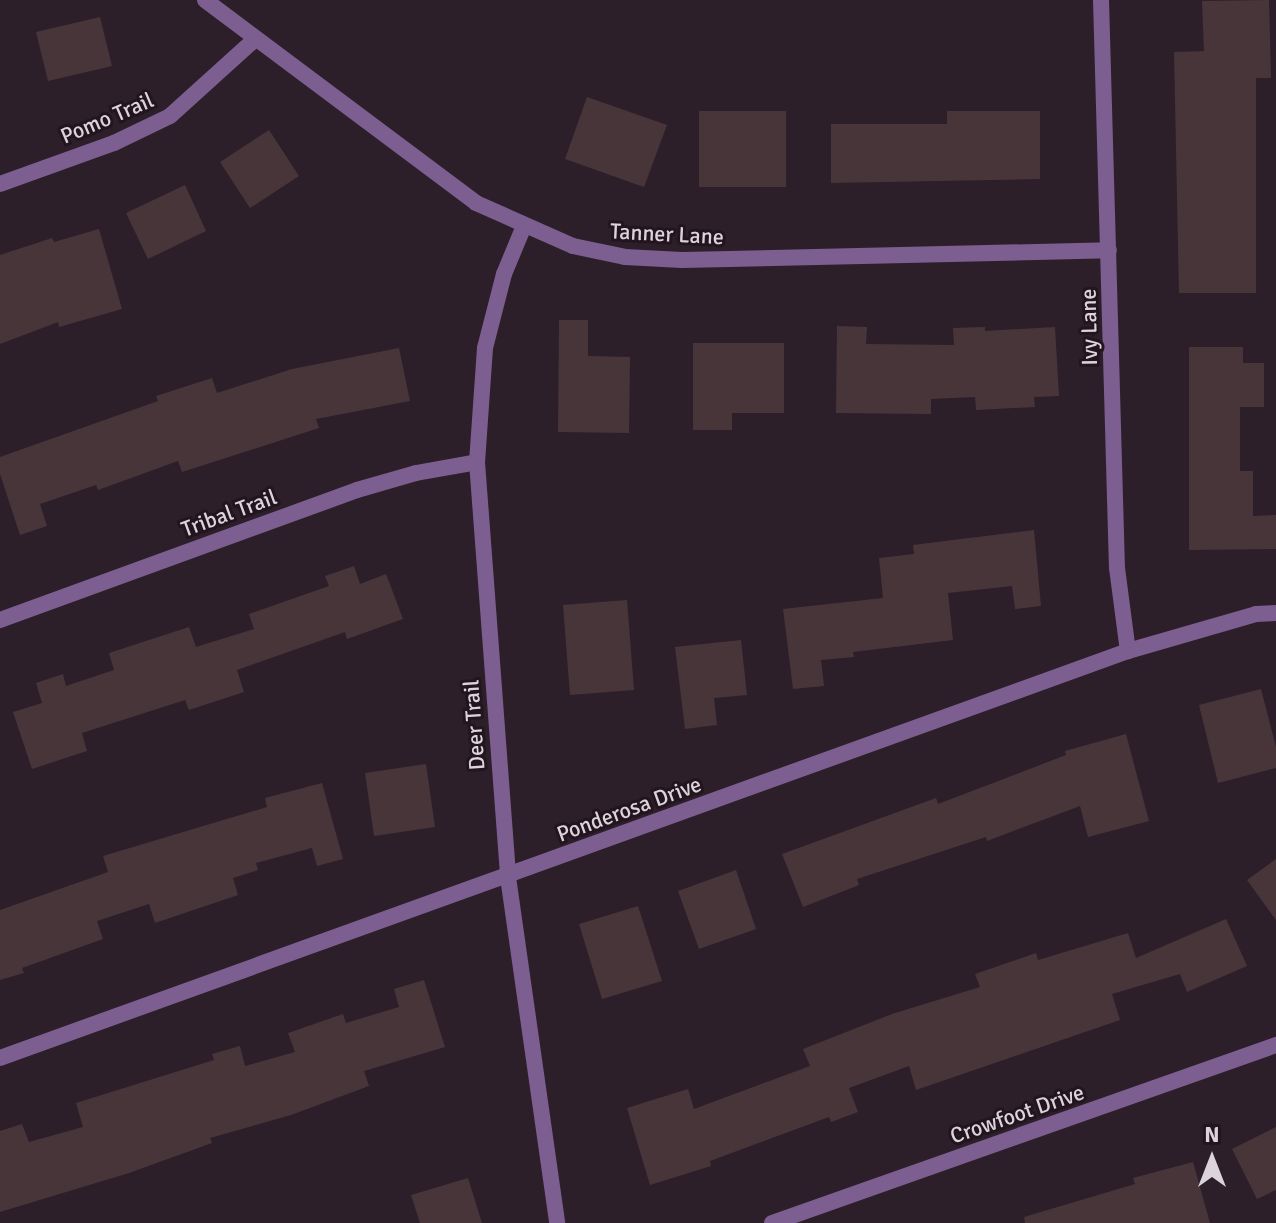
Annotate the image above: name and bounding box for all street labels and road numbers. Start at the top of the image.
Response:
street label: Pomo Trail [57,87,157,149]
street label: Tanner Lane [610,218,724,250]
street label: Ivy Lane [1075,288,1103,366]
street label: Tribal Trail [178,484,280,542]
street label: Deer Trail [458,679,490,771]
street label: Ponderosa Drive [553,771,705,847]
street label: Crowfoot Drive [947,1079,1087,1149]

